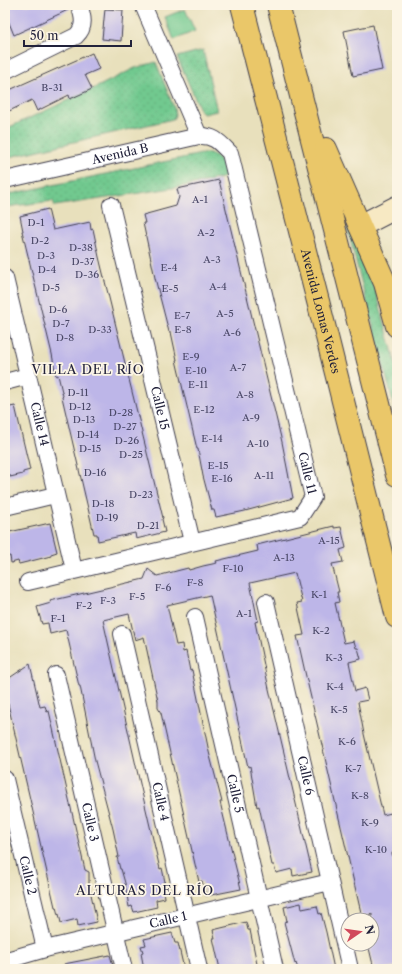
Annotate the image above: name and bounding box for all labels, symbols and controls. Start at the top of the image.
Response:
scale bar [24,22,131,48]
text: 50 m [30,28,59,43]
house number: B-31 [41,81,63,94]
street label: Avenida B [89,140,150,167]
house number: A-1 [191,193,209,206]
house number: D-1 [28,216,45,229]
house number: A-2 [196,226,215,239]
house number: D-2 [31,234,49,247]
house number: D-38 [69,241,93,254]
street label: Avenida Lomas Verdes [298,246,344,375]
house number: D-3 [37,249,55,262]
house number: A-3 [202,253,221,266]
house number: D-37 [71,255,95,268]
house number: E-4 [160,261,178,274]
house number: D-4 [38,263,56,276]
house number: D-36 [75,268,99,281]
house number: A-4 [208,280,227,293]
house number: D-5 [42,281,60,294]
house number: E-5 [162,282,178,295]
house number: D-6 [49,303,67,316]
house number: A-5 [215,307,234,320]
house number: E-7 [174,309,190,322]
house number: D-7 [52,317,70,330]
house number: D-33 [88,323,112,336]
house number: E-8 [174,323,192,336]
house number: A-6 [222,326,241,339]
house number: D-8 [56,331,74,344]
house number: E-9 [182,350,200,363]
district label: VILLA DEL RÍO [31,361,144,377]
house number: A-7 [229,361,246,374]
house number: E-10 [185,364,207,377]
house number: E-11 [188,378,209,391]
street label: Calle 15 [148,385,173,431]
house number: D-11 [68,386,89,399]
house number: A-8 [235,388,254,401]
street label: Calle 14 [28,400,52,447]
house number: D-12 [69,400,92,413]
house number: E-12 [193,403,215,416]
house number: D-28 [109,406,133,419]
house number: A-9 [241,411,260,424]
house number: D-13 [73,413,95,426]
house number: D-27 [113,420,137,433]
house number: D-14 [77,428,99,441]
house number: E-14 [201,432,223,445]
house number: D-26 [115,434,139,447]
house number: A-10 [246,437,269,450]
house number: D-15 [79,442,101,455]
house number: D-25 [119,448,143,461]
street label: Calle 11 [295,450,320,496]
house number: E-15 [208,459,229,472]
house number: D-16 [84,466,106,479]
house number: A-11 [253,469,275,482]
house number: E-16 [211,472,233,485]
house number: D-23 [129,488,153,501]
house number: D-18 [92,497,114,510]
house number: D-19 [96,511,118,524]
house number: D-21 [137,519,160,532]
house number: A-15 [317,534,340,547]
house number: A-13 [272,551,295,564]
house number: F-10 [222,562,244,575]
house number: F-8 [187,576,203,589]
house number: F-6 [155,581,171,594]
house number: K-1 [311,588,328,601]
house number: F-5 [129,590,145,603]
house number: F-3 [100,594,116,607]
house number: F-2 [76,599,92,612]
house number: A-1 [235,607,253,620]
house number: F-1 [51,612,66,625]
house number: K-2 [312,624,330,637]
house number: K-3 [325,651,343,664]
house number: K-4 [326,680,344,693]
house number: K-5 [330,703,348,716]
house number: K-6 [338,735,356,748]
street label: Calle 6 [294,754,318,796]
house number: K-7 [345,762,361,775]
street label: Calle 5 [224,773,247,814]
street label: Calle 4 [149,781,173,823]
house number: K-8 [351,789,369,802]
street label: Calle 3 [79,801,102,843]
house number: K-9 [361,816,379,829]
house number: K-10 [365,843,387,856]
street label: Calle 2 [16,854,40,896]
district label: ALTURAS DEL RÍO [75,882,214,898]
street label: Calle 1 [148,908,188,931]
north arrow [340,912,380,952]
text: N [362,924,378,936]

